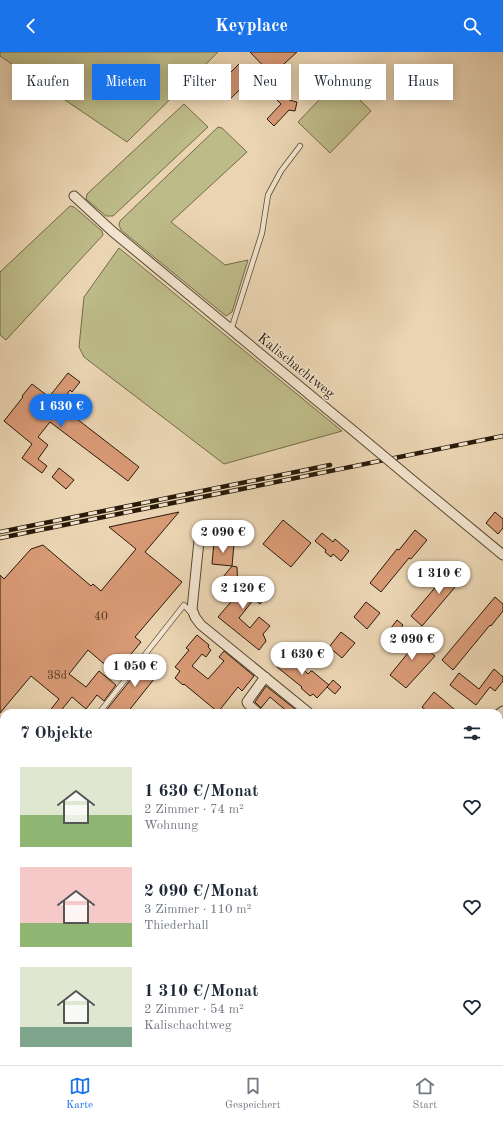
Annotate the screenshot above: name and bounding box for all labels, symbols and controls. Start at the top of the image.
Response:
icon: back [20,15,42,37]
icon: search [461,15,483,37]
text: Keyplace [215,17,288,35]
chip: Kaufen [12,64,84,100]
chip: Mieten [92,64,160,100]
chip: Filter [168,64,231,100]
chip: Neu [239,64,291,100]
chip: Wohnung [299,64,386,100]
chip: Haus [394,64,453,100]
street label: Kalischachtweg [255,331,337,401]
pin: 1 630 € [24,394,98,428]
text: 1 630 € [39,400,83,413]
pin: 2 090 € [186,520,260,554]
text: 2 090 € [201,526,245,539]
pin: 1 310 € [402,561,476,595]
text: 1 310 € [417,567,461,580]
pin: 2 120 € [206,576,280,610]
text: 2 120 € [221,582,265,595]
house number: 40 [94,611,108,623]
pin: 2 090 € [375,627,449,661]
text: 2 090 € [390,633,434,646]
pin: 1 630 € [265,642,339,676]
text: 1 630 € [280,648,324,661]
pin: 1 050 € [98,654,172,688]
text: 1 050 € [113,660,157,673]
house number: 38d [47,670,67,682]
icon: filters [461,722,483,744]
text: 7 Objekte [20,725,93,742]
icon: home [52,783,100,831]
text: 1 630 €/Monat [144,783,258,800]
icon: heart [461,796,483,818]
text: 2 Zimmer · 74 m² [144,803,244,816]
text: Wohnung [144,819,198,832]
icon: home [52,883,100,931]
text: 2 090 €/Monat [144,883,258,900]
icon: heart [461,896,483,918]
text: 3 Zimmer · 110 m² [144,903,252,916]
text: Thiederhall [144,919,208,932]
icon: home [52,983,100,1031]
text: 1 310 €/Monat [144,983,258,1000]
icon: heart [461,996,483,1018]
text: 2 Zimmer · 54 m² [144,1003,244,1016]
text: Kalischachtweg [144,1019,232,1032]
tab: Karte [66,1075,93,1113]
tab: Gespeichert [225,1075,281,1113]
tab: Start [413,1075,437,1113]

